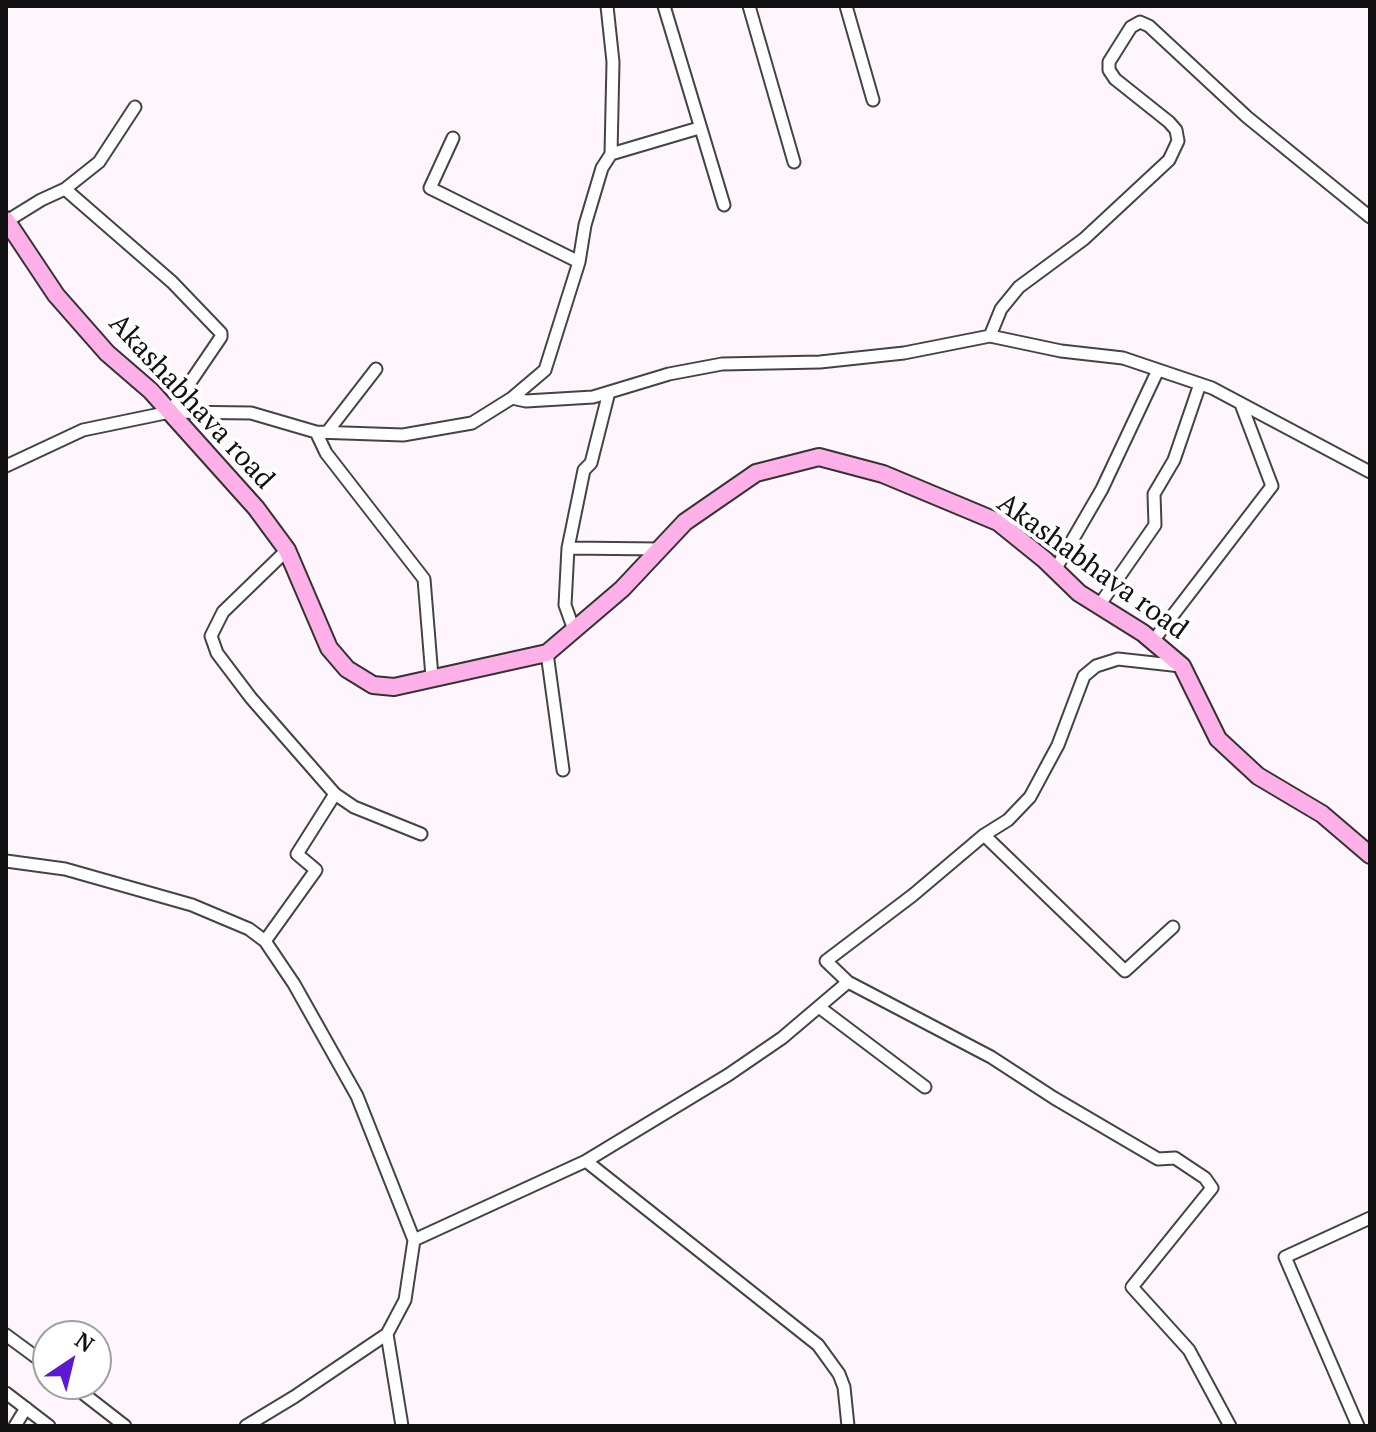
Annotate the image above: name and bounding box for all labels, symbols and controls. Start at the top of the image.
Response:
street label: Akashabhava road [101,307,281,497]
street label: Akashabhava road [990,487,1194,647]
north arrow [32,1320,112,1400]
text: N [70,1325,100,1358]

